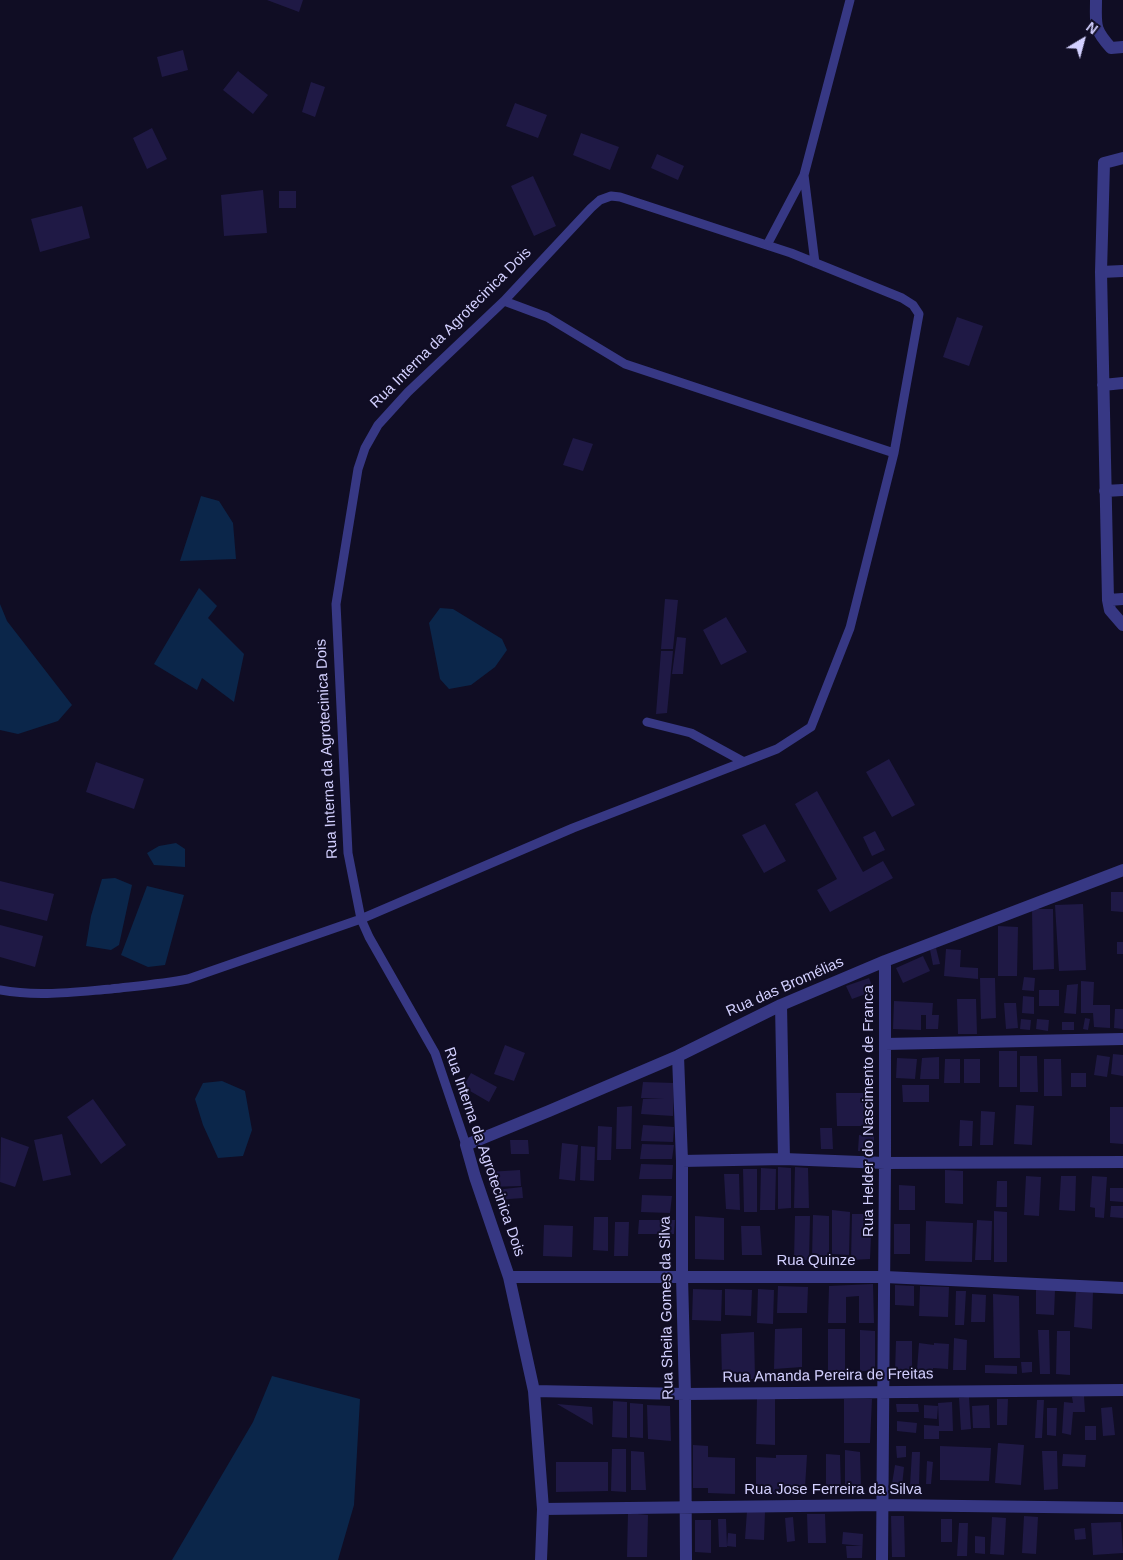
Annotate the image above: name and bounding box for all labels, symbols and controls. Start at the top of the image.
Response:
north arrow [1058,15,1108,65]
text: N [1083,19,1101,37]
street label: Rua Interna da Agrotecinica Dois [367,244,535,412]
street label: Rua Interna da Agrotecinica Dois [312,639,342,859]
street label: Rua das Bromélias [723,953,847,1021]
street label: Rua Helder do Nascimento de Franca [860,985,878,1237]
street label: Rua Interna da Agrotecinica Dois [440,1045,528,1259]
street label: Rua Sheila Gomes da Silva [656,1216,678,1400]
street label: Rua Quinze [776,1252,856,1270]
street label: Rua Amanda Pereira de Freitas [722,1365,934,1387]
street label: Rua Jose Ferreira da Silva [744,1481,922,1499]

